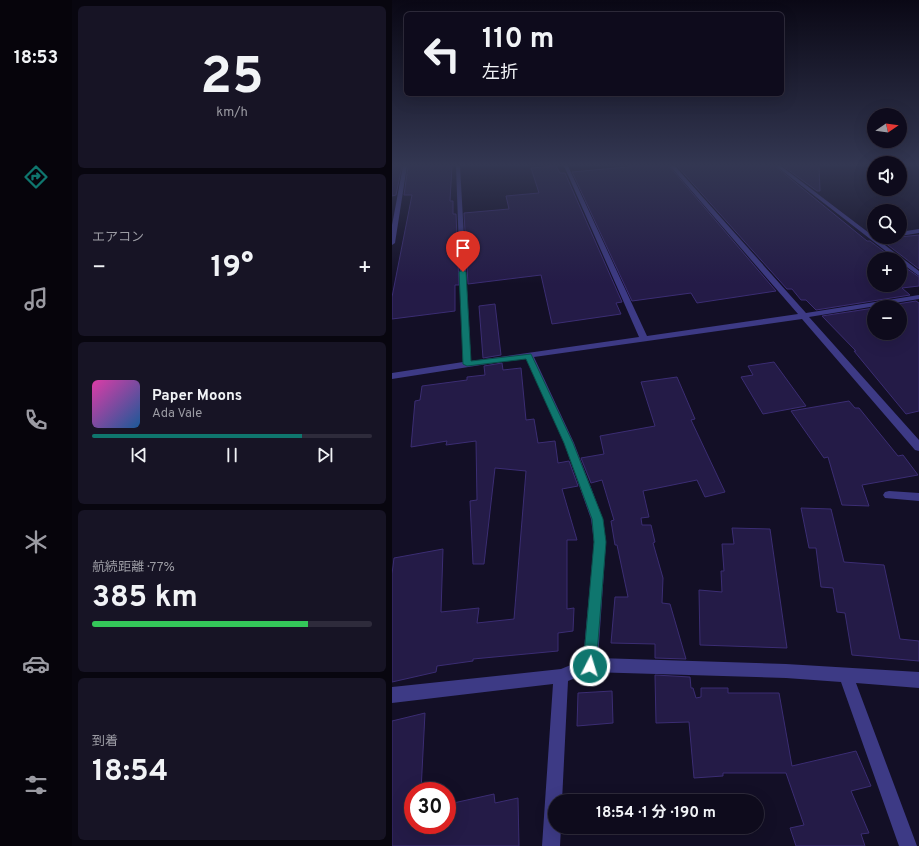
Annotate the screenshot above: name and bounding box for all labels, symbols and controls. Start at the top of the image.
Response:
text: 110 m [482,22,554,58]
icon: left [416,28,468,80]
text: 25 [200,46,264,112]
text: 18:53 [14,47,58,70]
text: 左折 [482,62,518,85]
text: km/h [216,105,248,121]
north arrow [867,108,907,148]
map controls [867,108,907,340]
button: sound [867,156,907,196]
icon: directions [22,163,50,191]
button: search [867,204,907,244]
text: エアコン [92,230,144,246]
pin [446,231,480,272]
icon: arrive [452,237,474,259]
text: 19° [211,250,253,287]
button: + [867,252,907,292]
text: − [92,255,106,282]
text: + [358,255,372,282]
icon: music [22,285,50,313]
button: − [867,300,907,340]
text: Paper Moons [152,387,242,406]
icon: phone [22,406,50,434]
text: Ada Vale [152,406,202,422]
icon: previous [128,444,150,466]
icon: pause [221,444,243,466]
icon: next [314,444,336,466]
icon: climate [22,528,50,556]
text: 航続距離 · 77% [92,560,175,576]
text: 385 km [92,580,198,617]
position arrow [569,645,611,687]
icon: car [22,650,50,678]
text: 到着 [92,734,118,750]
text: 18:54 [92,754,168,791]
icon: filters [22,771,50,799]
speed limit sign: 30 [404,782,456,834]
text: 18:54 · 1 分 · 190 m [596,804,716,823]

